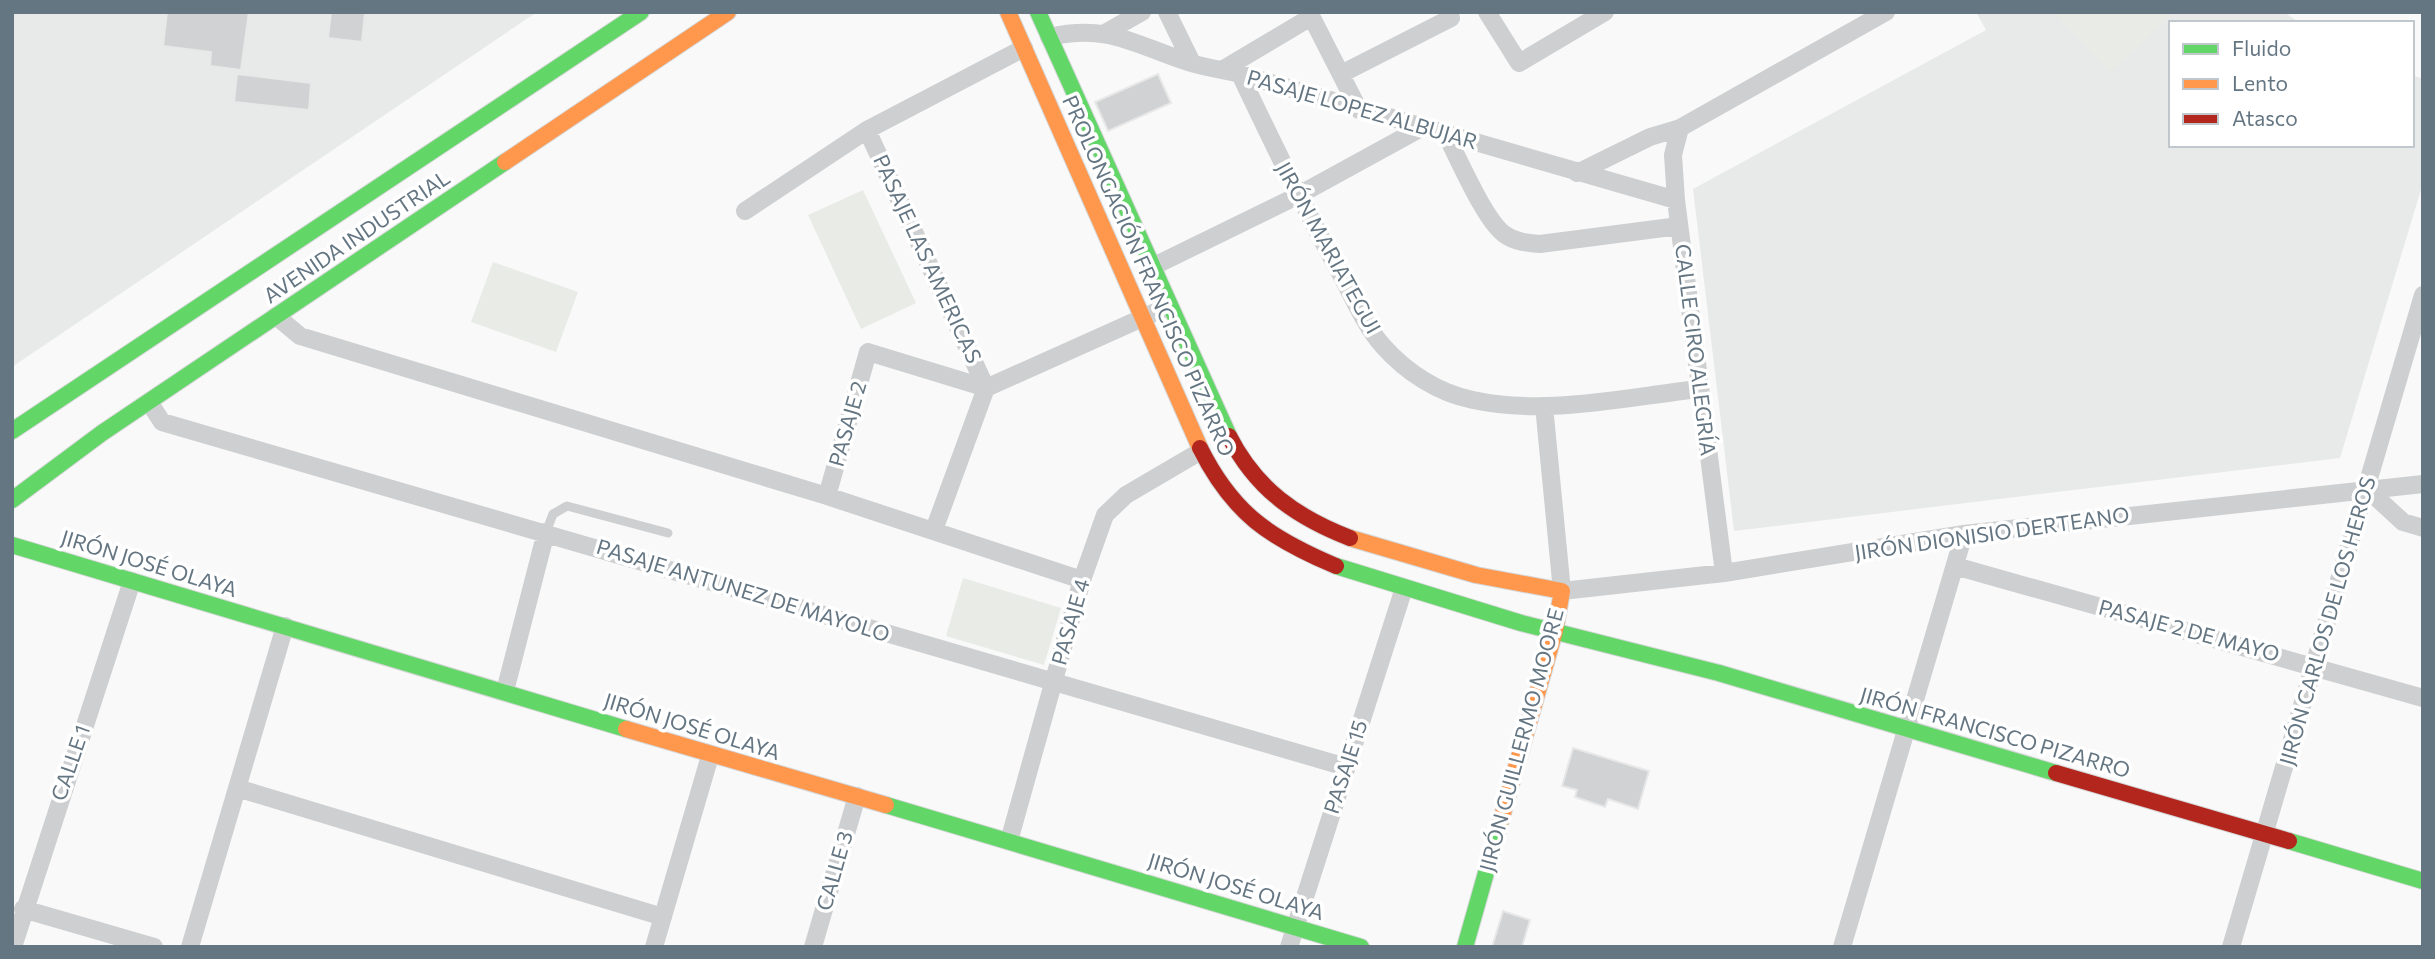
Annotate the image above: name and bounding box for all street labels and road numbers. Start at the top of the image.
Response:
street label: PASAJE LOPEZ ALBUJAR [1244,64,1481,153]
street label: PROLONGACIÓN FRANCISCO PIZARRO [1058,91,1241,460]
street label: PASAJE LAS AMERICAS [869,150,988,367]
street label: JIRÓN MARIATEGUI [1272,157,1387,338]
street label: AVENIDA INDUSTRIAL [258,164,454,307]
street label: CALLE CIRO ALEGRÍA [1671,242,1722,457]
street label: PASAJE 2 [822,378,871,469]
street label: JIRÓN CARLOS DE LOS HEROS [2273,473,2380,768]
street label: JIRÓN DIONISIO DERTEANO [1853,501,2131,564]
street label: JIRÓN JOSÉ OLAYA [58,524,241,601]
street label: PASAJE ANTUNEZ DE MAYOLO [594,533,893,646]
street label: PASAJE 4 [1045,575,1094,668]
street label: PASAJE 2 DE MAYO [2096,593,2283,666]
street label: JIRÓN GUILLERMO MOORE [1473,605,1568,874]
street label: JIRÓN FRANCISCO PIZARRO [1857,681,2133,782]
street label: JIRÓN JOSÉ OLAYA [601,687,784,764]
street label: PASAJE 15 [1318,717,1371,817]
street label: CALLE 1 [45,721,94,804]
street label: CALLE 3 [810,828,857,913]
street label: JIRÓN JOSÉ OLAYA [1145,847,1328,924]

